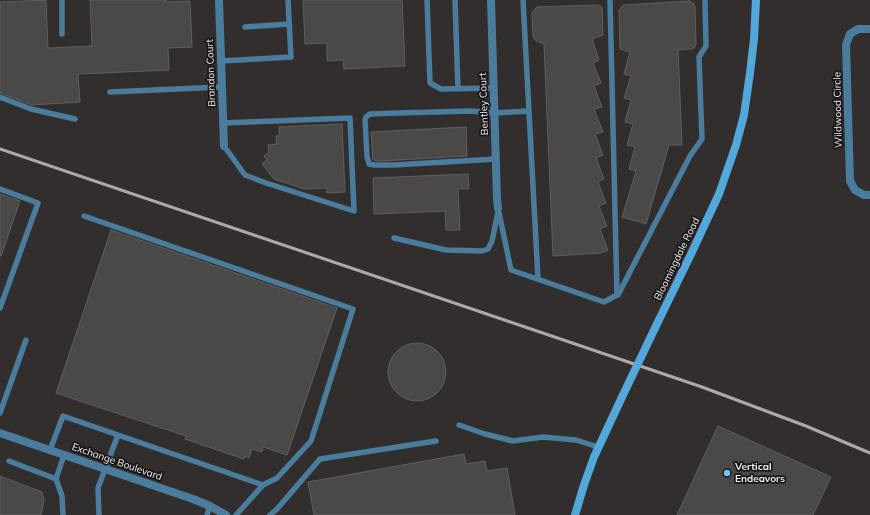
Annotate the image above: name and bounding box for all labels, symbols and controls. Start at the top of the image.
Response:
street label: Brandon Court [204,39,218,107]
street label: Bentley Court [477,72,491,136]
street label: Wildwood Circle [831,72,845,148]
street label: Bloomingdale Road [652,216,702,302]
street label: Exchange Boulevard [70,441,164,483]
place label: Vertical Endeavors [735,461,785,484]
marker: Vertical Endeavors [722,468,732,478]

